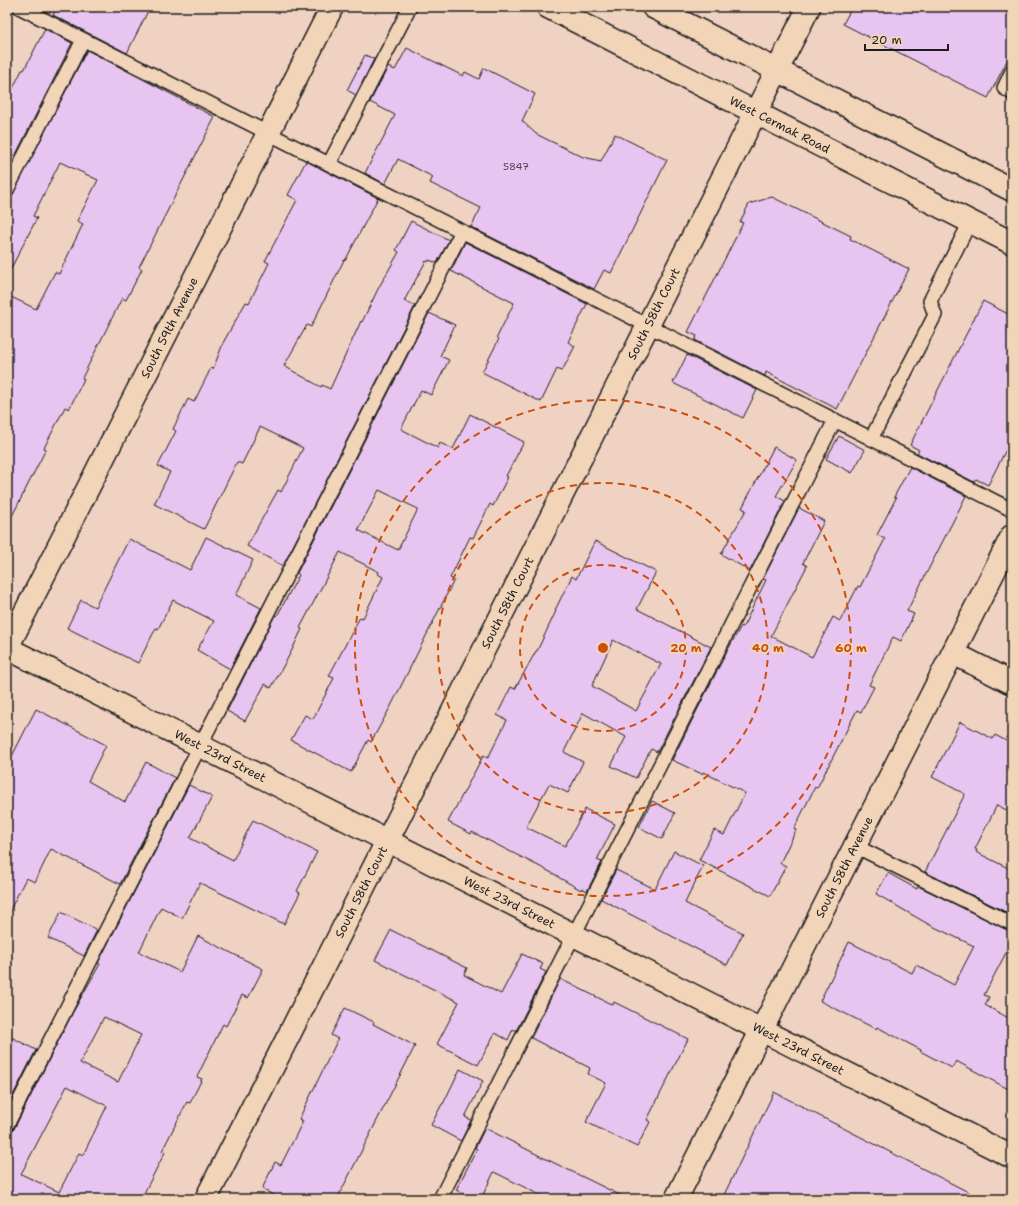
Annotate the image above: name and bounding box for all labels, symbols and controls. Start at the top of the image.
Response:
scale bar [865,26,948,52]
text: 20 m [871,32,902,48]
street label: West Cermak Road [727,93,833,157]
house number: 5847 [503,160,529,173]
street label: South 58th Court [624,265,684,363]
street label: South 59th Avenue [137,274,202,381]
street label: South 58th Court [478,554,537,652]
text: 20 m [670,640,702,656]
text: 40 m [752,640,784,656]
text: 60 m [835,640,867,656]
centre of rings [596,641,610,655]
street label: West 23rd Street [172,726,269,786]
street label: South 58th Avenue [812,814,877,921]
street label: South 58th Court [331,843,391,941]
street label: West 23rd Street [461,872,558,932]
street label: West 23rd Street [750,1019,847,1079]

